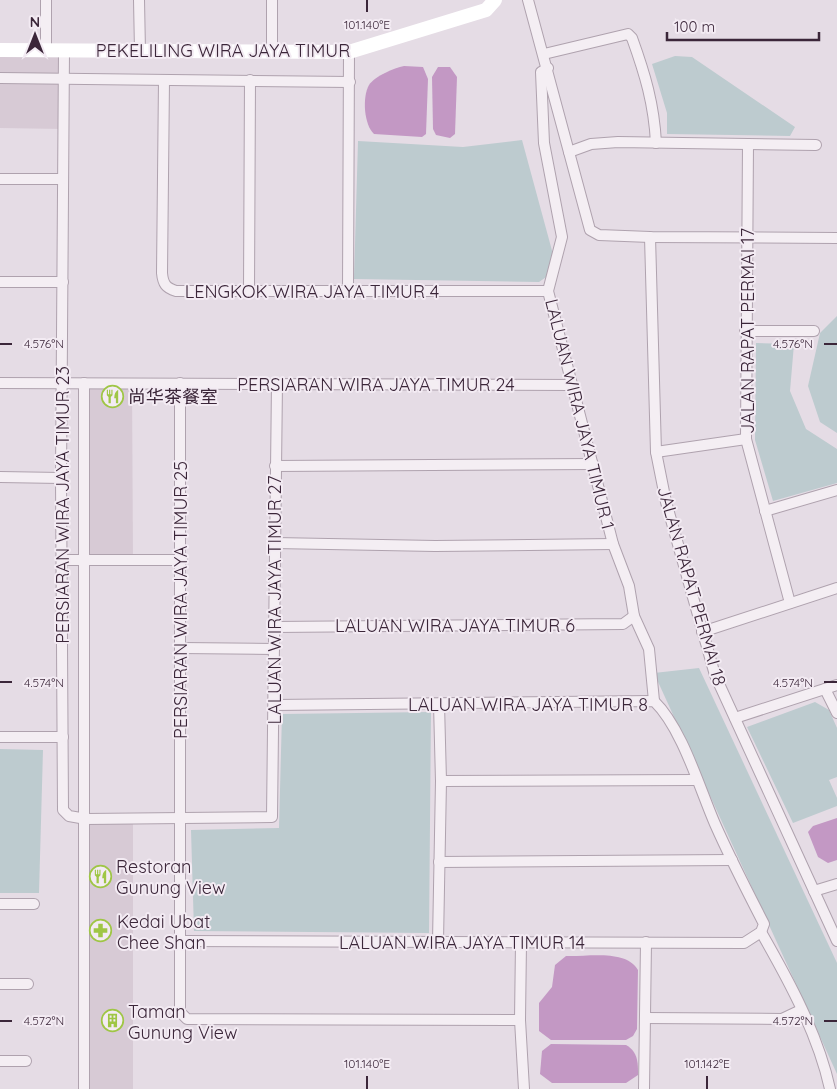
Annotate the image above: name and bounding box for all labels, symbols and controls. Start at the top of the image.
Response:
north arrow [10,10,60,60]
scale bar [667,10,820,42]
text: N [30,13,40,31]
text: 101.140°E [344,17,390,32]
text: 100 m [674,17,715,36]
street label: PEKELILING WIRA JAYA TIMUR [96,39,350,62]
street label: JALAN RAPAT PERMAI 17 [736,228,759,434]
street label: LENGKOK WIRA JAYA TIMUR 4 [185,280,439,303]
street label: LALUAN WIRA JAYA TIMUR 1 [540,296,620,532]
text: 4.576°N [24,336,64,351]
text: 4.576°N [773,336,813,351]
street label: PERSIARAN WIRA JAYA TIMUR 23 [51,366,74,644]
street label: PERSIARAN WIRA JAYA TIMUR 24 [237,373,515,396]
restaurant icon: 尚华茶餐室 [100,384,124,408]
place label: 尚华茶餐室 [128,385,218,408]
street label: PERSIARAN WIRA JAYA TIMUR 25 [169,461,192,739]
street label: LALUAN WIRA JAYA TIMUR 27 [263,476,286,724]
street label: JALAN RAPAT PERMAI 18 [652,484,732,688]
street label: LALUAN WIRA JAYA TIMUR 6 [335,614,575,637]
text: 4.574°N [24,675,64,690]
text: 4.574°N [773,675,813,690]
street label: LALUAN WIRA JAYA TIMUR 8 [408,693,648,716]
place label: Restoran Gunung View [116,855,225,899]
restaurant icon: Restoran Gunung View [88,864,112,888]
place label: Kedai Ubat Chee Shan [117,910,210,954]
pharmacy icon: Kedai Ubat Chee Shan [89,919,113,943]
street label: LALUAN WIRA JAYA TIMUR 14 [339,931,585,954]
place label: Taman Gunung View [128,1000,237,1044]
building icon: Taman Gunung View [100,1009,124,1033]
text: 4.572°N [24,1013,64,1028]
text: 4.572°N [773,1013,813,1028]
text: 101.140°E [344,1056,390,1071]
text: 101.142°E [684,1056,730,1071]

